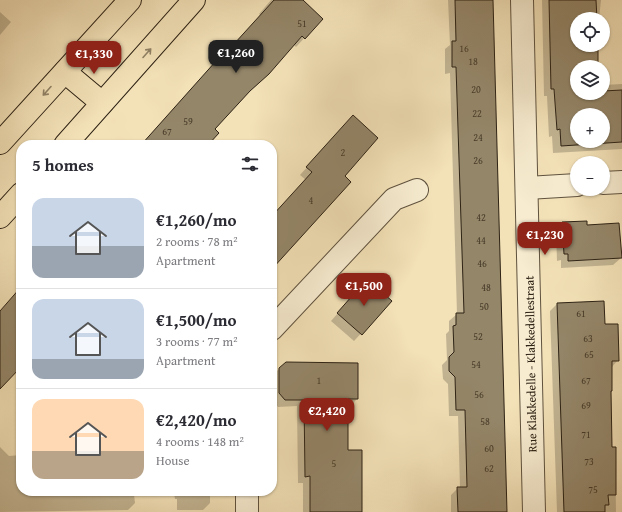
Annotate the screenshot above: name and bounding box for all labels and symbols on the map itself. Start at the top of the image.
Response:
house number: 51 [297,16,307,31]
pin: €1,260 [203,40,269,74]
pin: €1,330 [61,41,127,75]
house number: 16 [459,41,469,56]
one-way arrow [142,48,151,58]
house number: 18 [468,54,478,69]
house number: 20 [471,82,481,97]
one-way arrow [43,86,52,96]
house number: 22 [472,106,482,121]
house number: 59 [183,114,193,129]
house number: 67 [162,124,172,139]
house number: 24 [473,130,483,145]
house number: 2 [341,145,346,160]
house number: 26 [473,153,483,168]
house number: 4 [309,193,314,208]
house number: 42 [476,210,486,225]
pin: €1,230 [512,222,578,256]
house number: 44 [476,233,486,248]
house number: 46 [477,256,487,271]
pin: €1,500 [331,273,397,307]
street label: Rue Klakkedelle - Klakkedellestraat [520,275,541,453]
house number: 48 [481,280,491,295]
house number: 50 [479,299,489,314]
house number: 61 [576,306,586,321]
house number: 52 [473,329,483,344]
house number: 63 [583,331,593,346]
house number: 65 [584,347,594,362]
house number: 54 [471,357,481,372]
house number: 1 [317,373,322,388]
house number: 67 [581,373,591,388]
house number: 56 [474,387,484,402]
pin: €2,420 [294,398,360,432]
house number: 69 [581,398,591,413]
house number: 58 [480,414,490,429]
house number: 71 [581,427,591,442]
house number: 60 [484,441,494,456]
house number: 73 [584,454,594,469]
house number: 5 [332,456,337,471]
house number: 62 [484,461,494,476]
house number: 75 [588,482,598,497]

